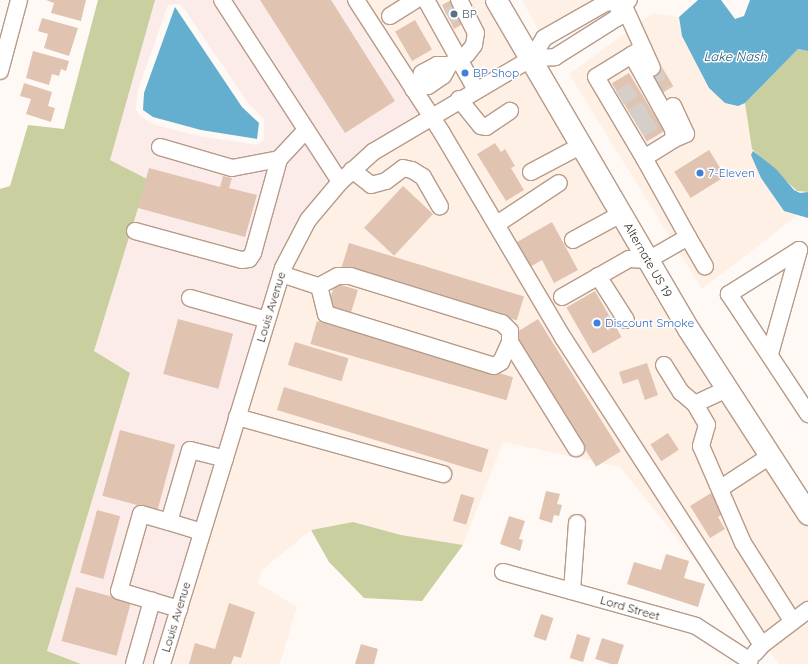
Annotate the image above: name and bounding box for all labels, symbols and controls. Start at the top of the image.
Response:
place label: BP [462,7,477,21]
marker: BP [449,9,459,19]
water label: Lake Nash [703,48,767,64]
place label: BP Shop [473,66,519,80]
marker: BP Shop [460,68,470,78]
place label: 7-Eleven [708,166,755,180]
marker: 7-Eleven [695,168,705,178]
street label: Alternate US 19 [621,220,675,300]
street label: Louis Avenue [253,270,289,344]
place label: Discount Smoke [605,316,694,330]
marker: Discount Smoke [592,318,602,328]
street label: Louis Avenue [158,580,194,654]
street label: Lord Street [599,593,661,623]

